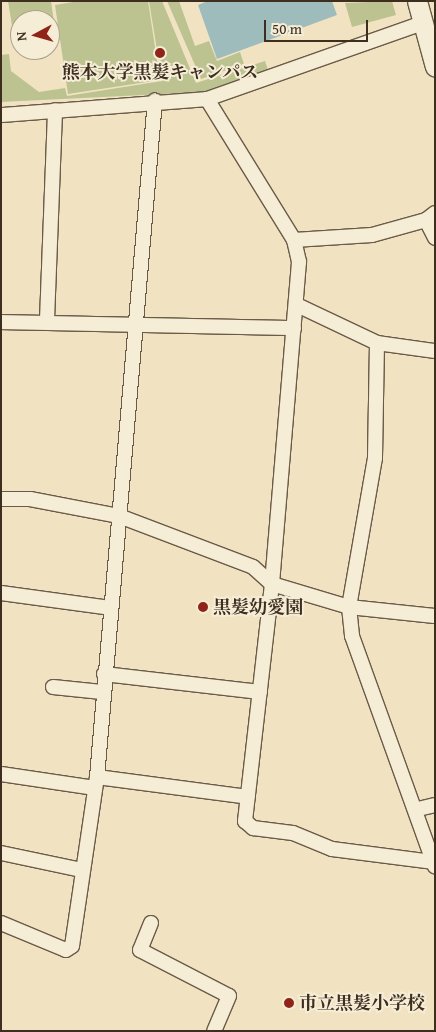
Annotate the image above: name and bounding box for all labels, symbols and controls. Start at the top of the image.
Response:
north arrow [10,10,60,60]
scale bar [266,10,370,42]
text: 50 m [272,18,302,39]
text: N [11,31,32,42]
marker: 熊本大学黒髪キャンパス [154,47,166,59]
place label: 熊本大学黒髪キャンパス [61,61,259,83]
place label: 黒髪幼愛園 [213,596,303,618]
marker: 黒髪幼愛園 [197,601,209,613]
place label: 市立黒髪小学校 [299,992,425,1014]
marker: 市立黒髪小学校 [283,997,295,1009]

